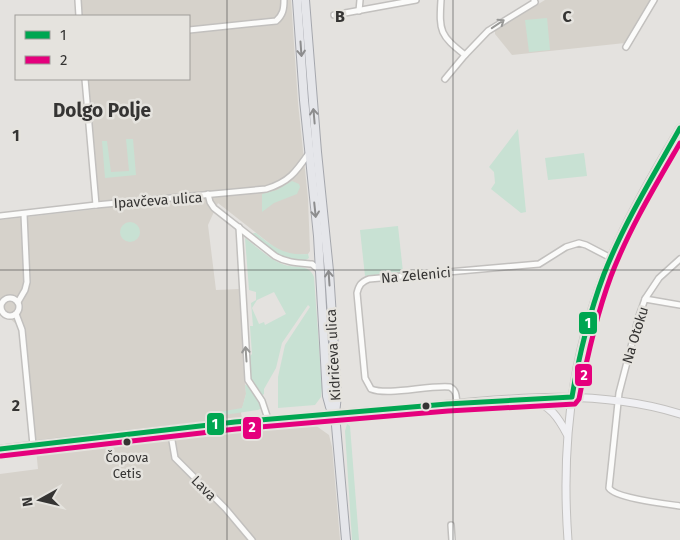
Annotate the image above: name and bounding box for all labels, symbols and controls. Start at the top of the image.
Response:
text: B [335,7,345,26]
text: C [562,7,572,26]
legend [15,15,190,80]
one-way arrow [490,19,504,29]
text: 1 [60,26,67,44]
one-way arrow [296,40,305,56]
text: 2 [60,51,67,69]
district label: Dolgo Polje [53,99,151,122]
one-way arrow [309,108,318,124]
text: 1 [12,126,20,145]
street label: Ipavčeva ulica [113,189,203,212]
one-way arrow [310,202,320,218]
street label: Na Zelenici [380,264,452,287]
one-way arrow [324,270,334,286]
street label: Na Otoku [619,305,652,366]
street label: Kidričeva ulica [323,308,344,401]
line badge: 1 [578,311,598,335]
text: 1 [585,315,591,332]
one-way arrow [241,346,251,362]
line badge: 2 [574,363,593,387]
text: 2 [580,367,588,384]
text: 2 [12,396,20,415]
unlabelled marker [421,401,431,411]
line badge: 1 [206,412,225,436]
text: 1 [212,416,218,433]
line badge: 2 [242,416,262,440]
text: 2 [248,419,256,436]
marker: Čopova Cetis [122,437,132,447]
place label: Čopova Cetis [105,449,149,481]
street label: Lava [188,472,220,504]
north arrow [15,475,65,525]
text: N [19,496,37,508]

